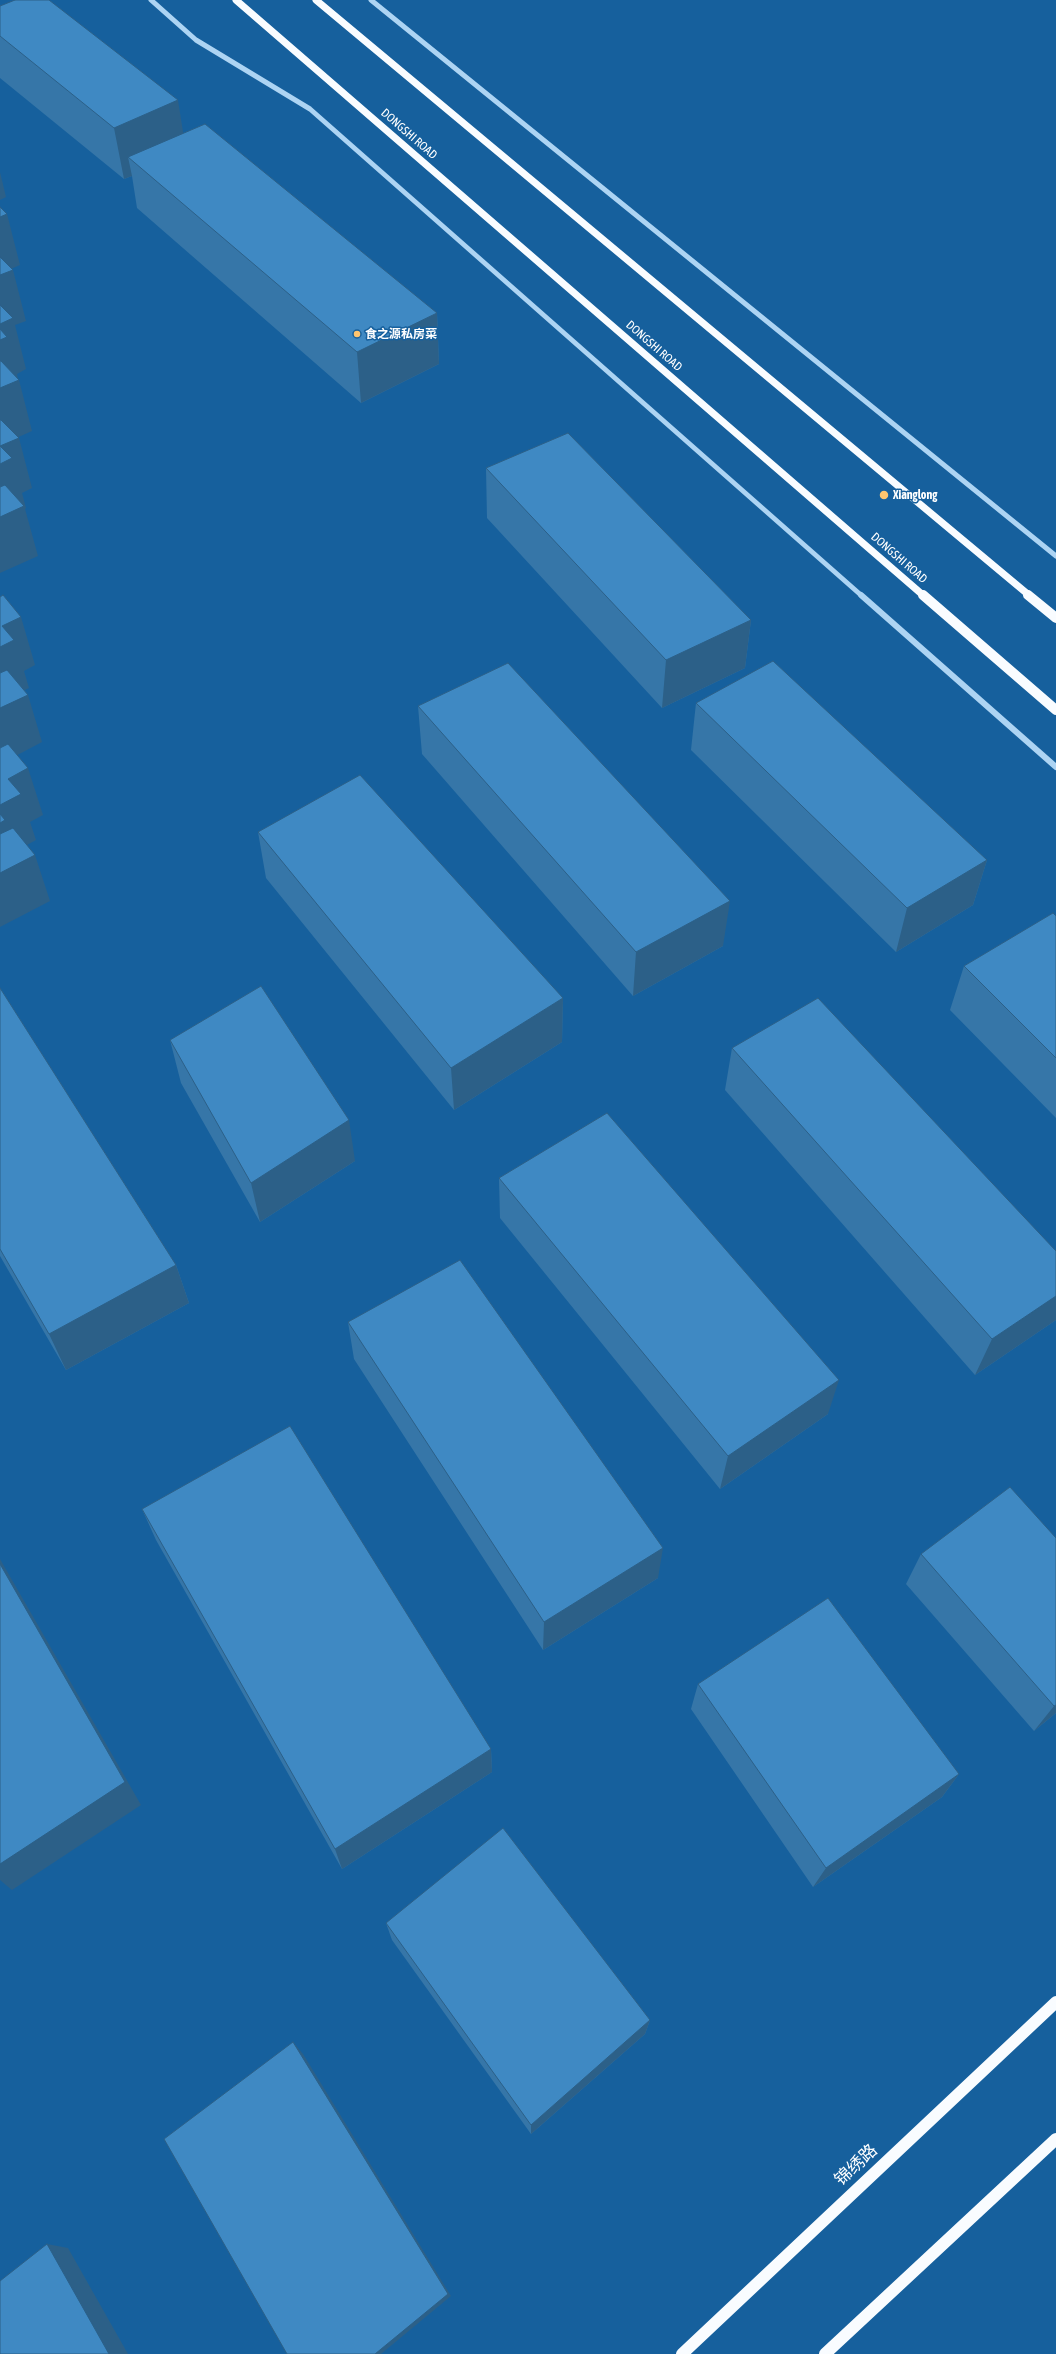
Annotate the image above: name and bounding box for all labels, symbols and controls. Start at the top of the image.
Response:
street label: DONGSHI ROAD [378,106,440,162]
street label: DONGSHI ROAD [623,318,685,374]
place label: 食之源私房菜 [365,327,437,341]
marker: 食之源私房菜 [352,329,362,339]
place label: Xianglong [893,488,937,502]
marker: Xianglong [878,489,890,501]
street label: DONGSHI ROAD [868,530,930,586]
street label: 锦绣路 [830,2140,882,2190]

